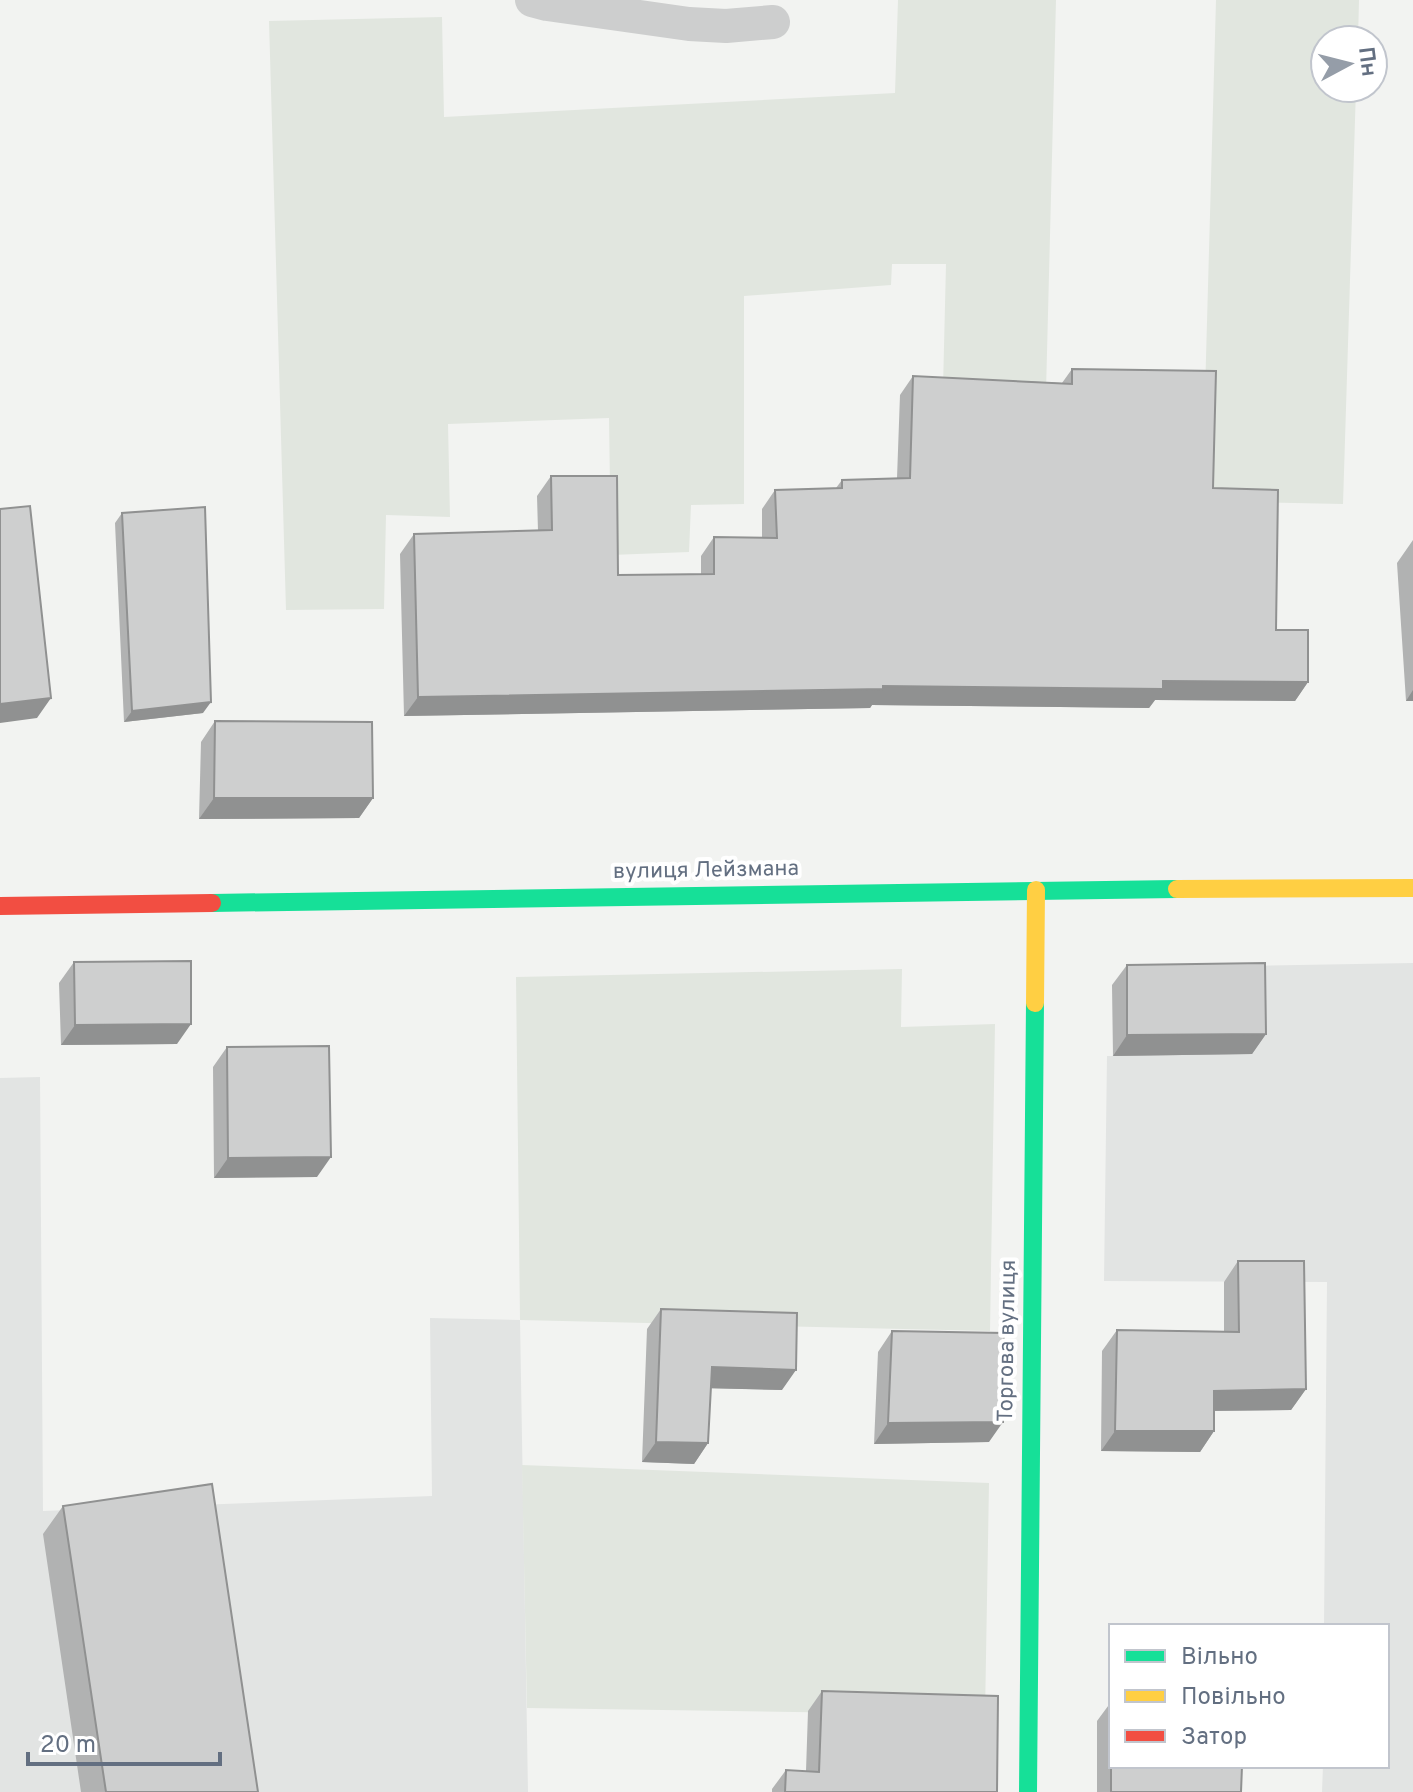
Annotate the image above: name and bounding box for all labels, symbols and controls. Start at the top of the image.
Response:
north arrow [1309,24,1389,104]
text: Пн [1351,45,1382,78]
street label: вулиця Лейзмана [613,856,799,886]
street label: Торгова вулиця [993,1260,1023,1422]
legend [1109,1624,1389,1768]
text: Вільно [1181,1643,1258,1673]
text: Повільно [1181,1683,1286,1713]
scale bar [28,1716,220,1766]
text: Затор [1181,1723,1247,1753]
text: 20 m [40,1731,96,1761]

